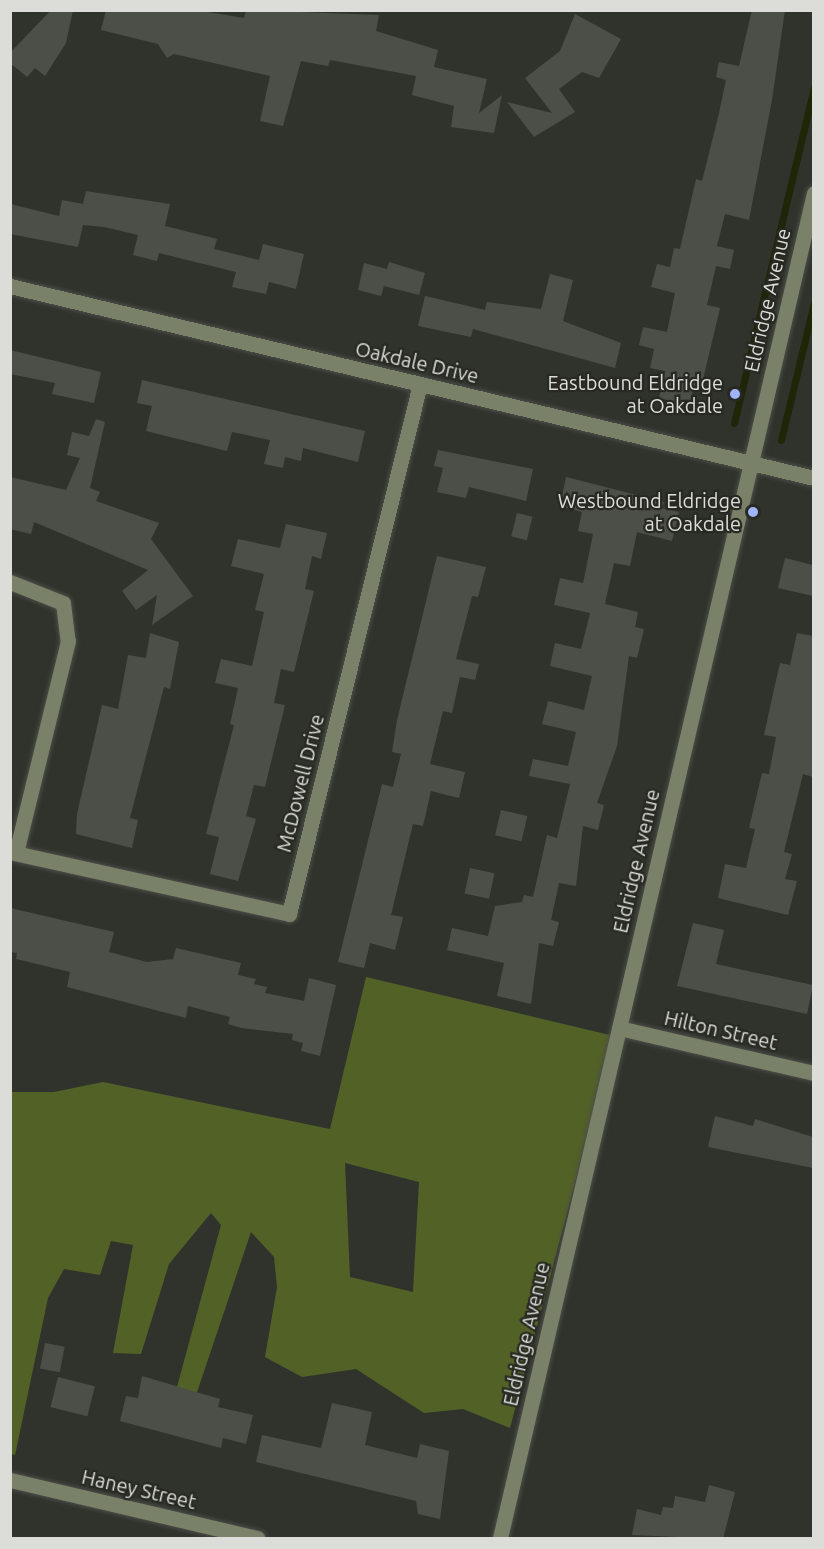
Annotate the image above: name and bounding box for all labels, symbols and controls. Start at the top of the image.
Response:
street label: Eldridge Avenue [739,226,795,374]
street label: Oakdale Drive [353,336,481,388]
place label: Eastbound Eldridge at Oakdale [548,371,723,418]
marker: Eastbound Eldridge at Oakdale [728,387,742,401]
place label: Westbound Eldridge at Oakdale [558,488,741,535]
marker: Westbound Eldridge at Oakdale [746,505,760,519]
street label: McDowell Drive [271,712,329,854]
street label: Eldridge Avenue [608,787,664,935]
street label: Hilton Street [662,1005,780,1055]
street label: Eldridge Avenue [498,1260,554,1408]
street label: Haney Street [79,1464,199,1514]

